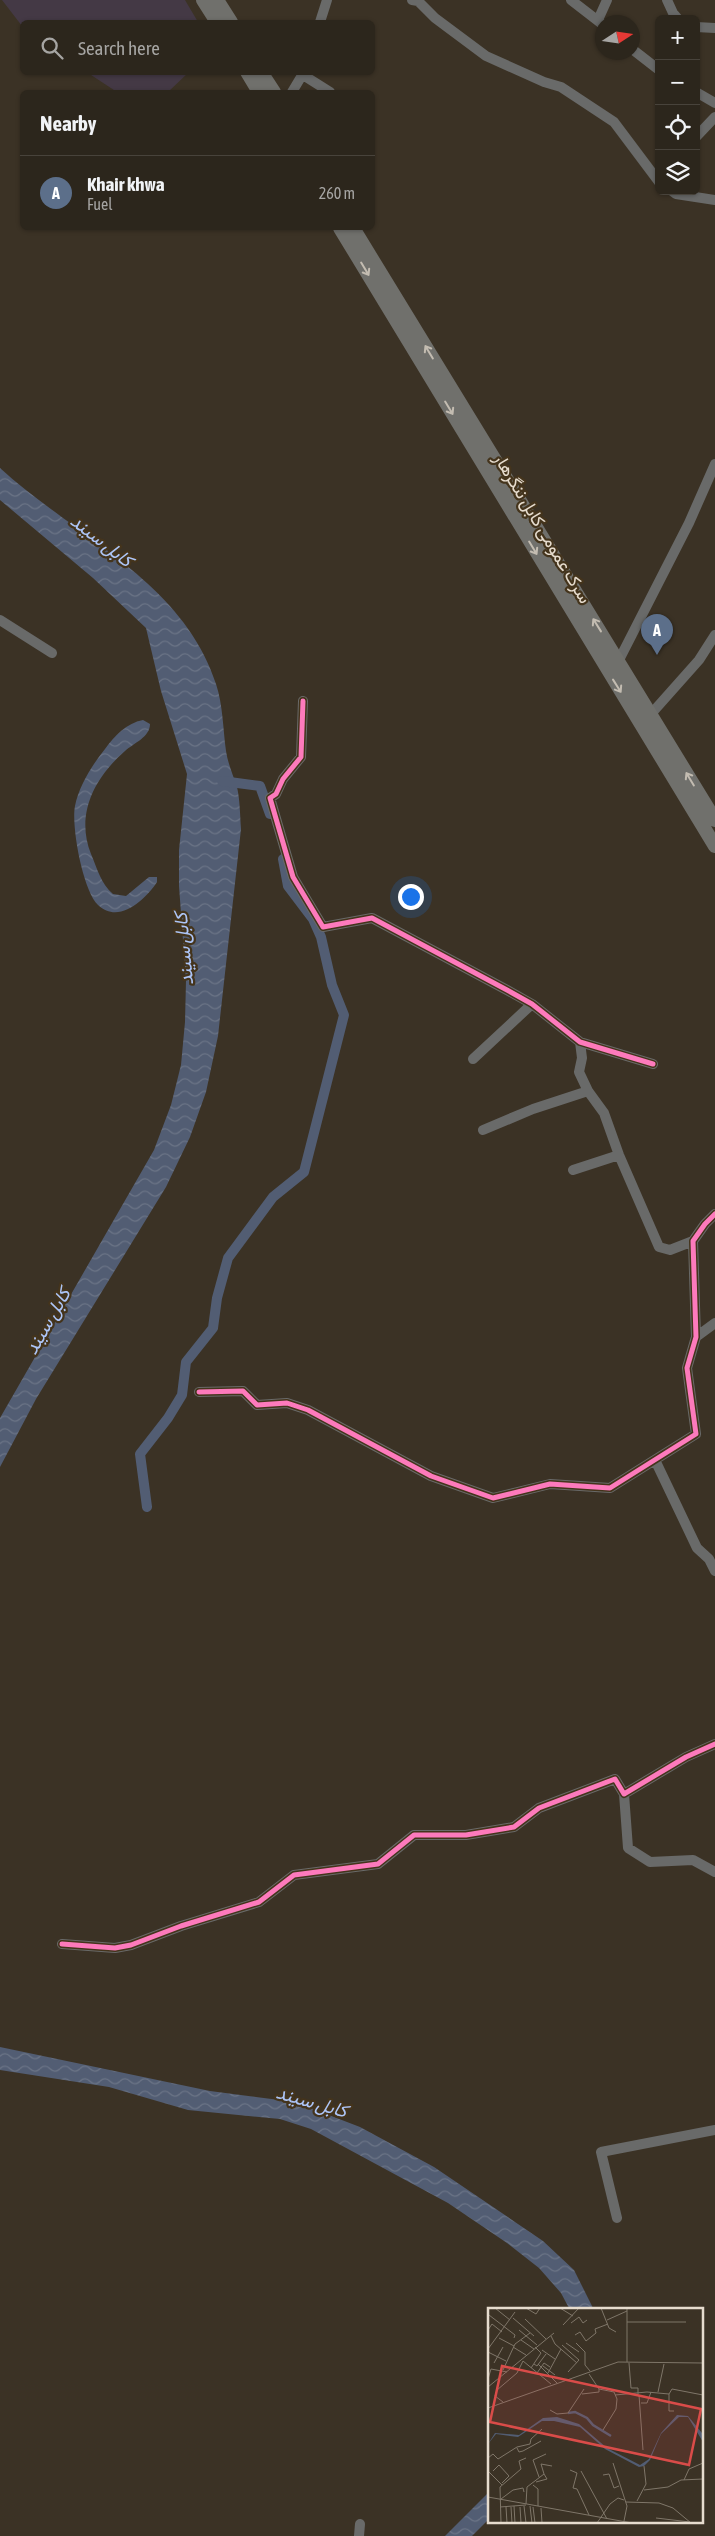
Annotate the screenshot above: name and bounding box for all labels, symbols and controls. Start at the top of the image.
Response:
north arrow [595,15,640,60]
map controls [655,15,700,195]
button: + [655,15,700,60]
search box [20,20,375,75]
icon: search [38,34,66,62]
text: Search here [78,37,160,59]
button: − [655,60,700,105]
button: locate [655,105,700,150]
text: Nearby [40,111,96,135]
button: layers [655,150,700,195]
text: Khair khwa [87,173,165,195]
text: A [52,184,60,202]
text: 260 m [319,184,355,202]
text: Fuel [87,195,113,213]
one-way arrow [361,262,371,276]
one-way arrow [424,346,434,360]
one-way arrow [445,400,455,415]
street label: سرک عمومی کابل ننگرهار [488,448,596,607]
water label: کابل سيند [66,509,140,574]
one-way arrow [528,540,538,554]
pin: A [641,614,673,655]
one-way arrow [591,618,601,632]
one-way arrow [612,679,622,693]
one-way arrow [684,772,694,786]
your location [398,884,424,910]
water label: کابل سيند [169,908,198,986]
water label: کابل سيند [19,1281,77,1358]
water label: کابل سيند [274,2080,353,2124]
inset map [488,2308,702,2524]

